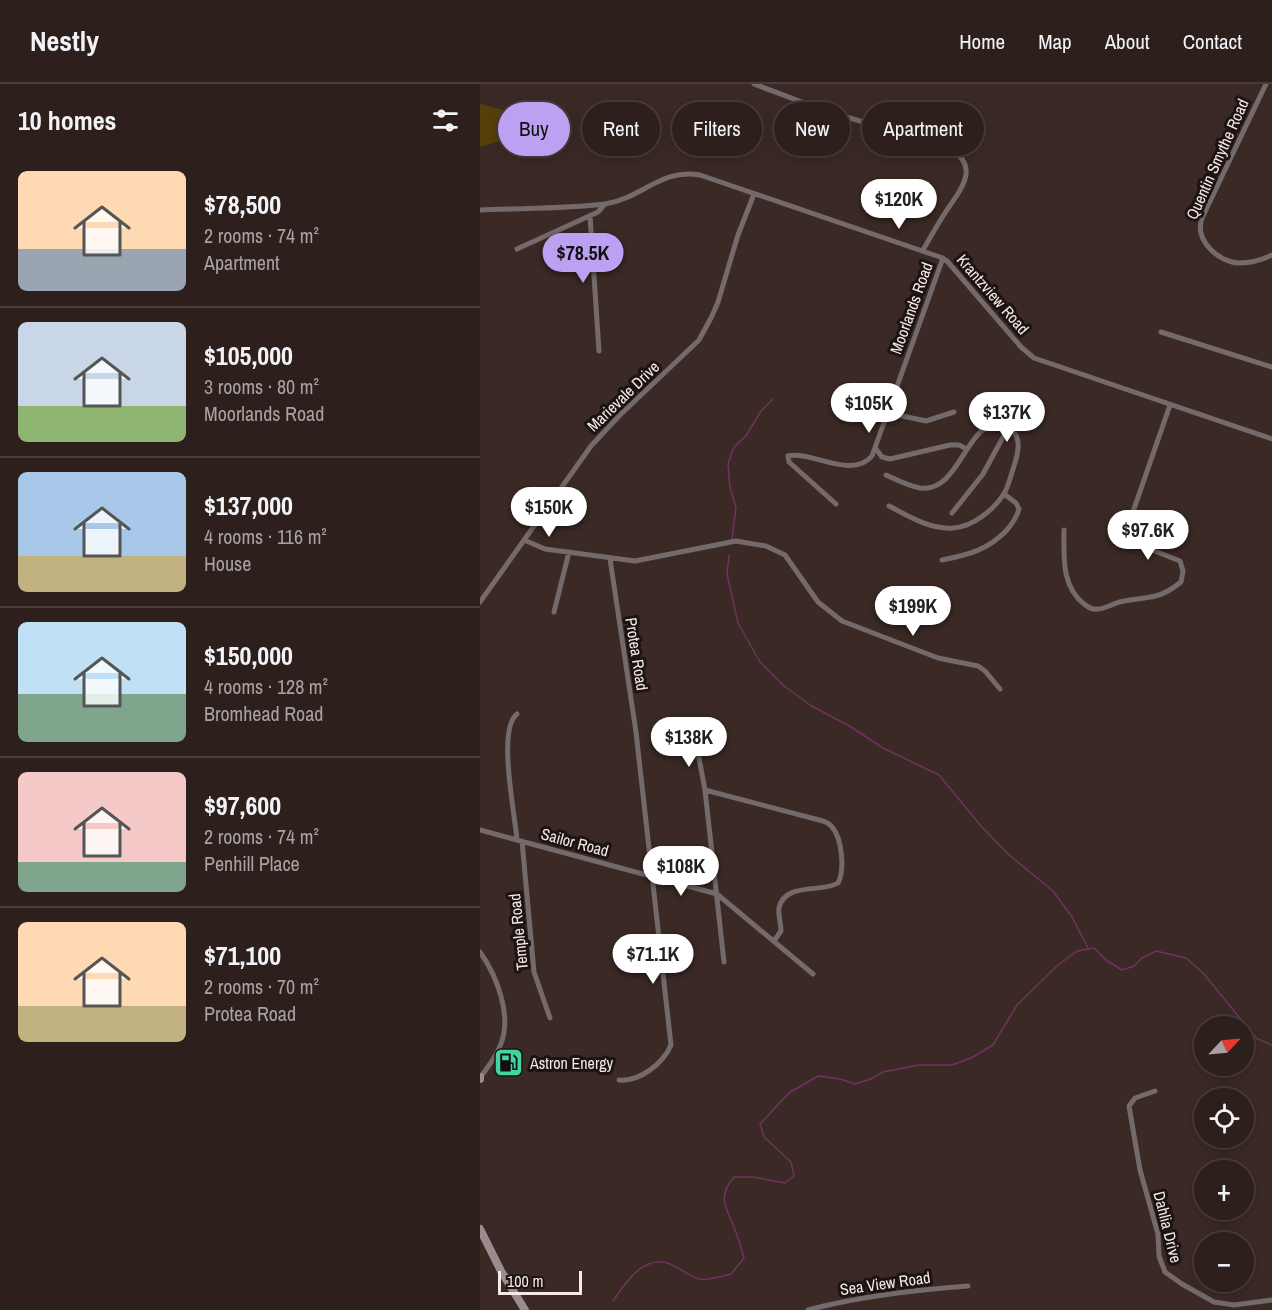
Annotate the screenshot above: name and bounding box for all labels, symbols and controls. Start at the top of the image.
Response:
text: Nestly [30,22,99,60]
text: Home [959,27,1005,56]
text: Map [1038,27,1072,56]
text: About [1105,27,1150,56]
text: Contact [1183,27,1242,56]
street label: Quentin Smythe Road [1181,95,1253,223]
chip: Buy [498,102,570,156]
chip: Rent [582,102,660,156]
chip: Filters [672,102,762,156]
chip: New [774,102,850,156]
chip: Apartment [862,102,984,156]
text: 10 homes [18,103,116,138]
icon: filters [429,104,462,137]
pin: $120K [857,179,941,230]
text: $120K [875,185,923,212]
text: $78,500 [204,187,281,222]
icon: home [66,195,138,267]
text: 2 rooms · 74 m² [204,222,319,249]
pin: $78.5K [534,233,632,284]
text: $78.5K [557,239,609,266]
text: Apartment [204,249,280,276]
street label: Krantzview Road [952,249,1034,339]
street label: Moorlands Road [884,259,938,357]
text: $105,000 [204,338,293,373]
icon: home [66,346,138,418]
street label: Marievale Drive [582,356,664,436]
text: 3 rooms · 80 m² [204,373,319,400]
pin: $105K [827,383,911,434]
text: $105K [845,389,893,416]
pin: $137K [965,392,1049,443]
text: $137K [983,398,1031,425]
text: Moorlands Road [204,400,324,427]
pin: $150K [507,487,591,538]
text: $137,000 [204,488,293,523]
text: $150K [525,493,573,520]
icon: home [66,496,138,568]
pin: $97.6K [1099,510,1197,561]
text: $97.6K [1122,516,1174,543]
text: 4 rooms · 116 m² [204,523,327,550]
text: House [204,550,251,577]
pin: $199K [871,586,955,637]
text: $199K [889,592,937,619]
street label: Protea Road [620,616,654,692]
text: $150,000 [204,638,293,673]
icon: home [66,646,138,718]
text: 4 rooms · 128 m² [204,673,328,700]
text: Bromhead Road [204,700,323,727]
pin: $138K [647,717,731,768]
text: $138K [665,723,713,750]
text: $97,600 [204,788,281,823]
icon: home [66,796,138,868]
street label: Sailor Road [539,822,611,862]
text: 2 rooms · 74 m² [204,823,319,850]
pin: $108K [639,846,723,897]
text: Penhill Place [204,850,300,877]
text: $108K [657,852,705,879]
street label: Temple Road [503,892,533,972]
pin: $71.1K [604,934,702,985]
text: $71,100 [204,938,281,973]
text: $71.1K [627,940,679,967]
icon: home [66,946,138,1018]
text: 2 rooms · 70 m² [204,973,319,1000]
text: Protea Road [204,1000,296,1027]
north arrow [1194,1016,1254,1076]
map controls [1194,1016,1254,1292]
fuel station icon: Astron Energy [493,1047,525,1079]
place label: Astron Energy [529,1052,614,1074]
button: locate [1194,1088,1254,1148]
button: + [1194,1160,1254,1220]
street label: Dahlia Drive [1149,1189,1187,1265]
button: − [1194,1232,1254,1292]
street label: Sea View Road [838,1266,932,1300]
scale bar [498,1268,582,1296]
text: 100 m [507,1270,543,1292]

